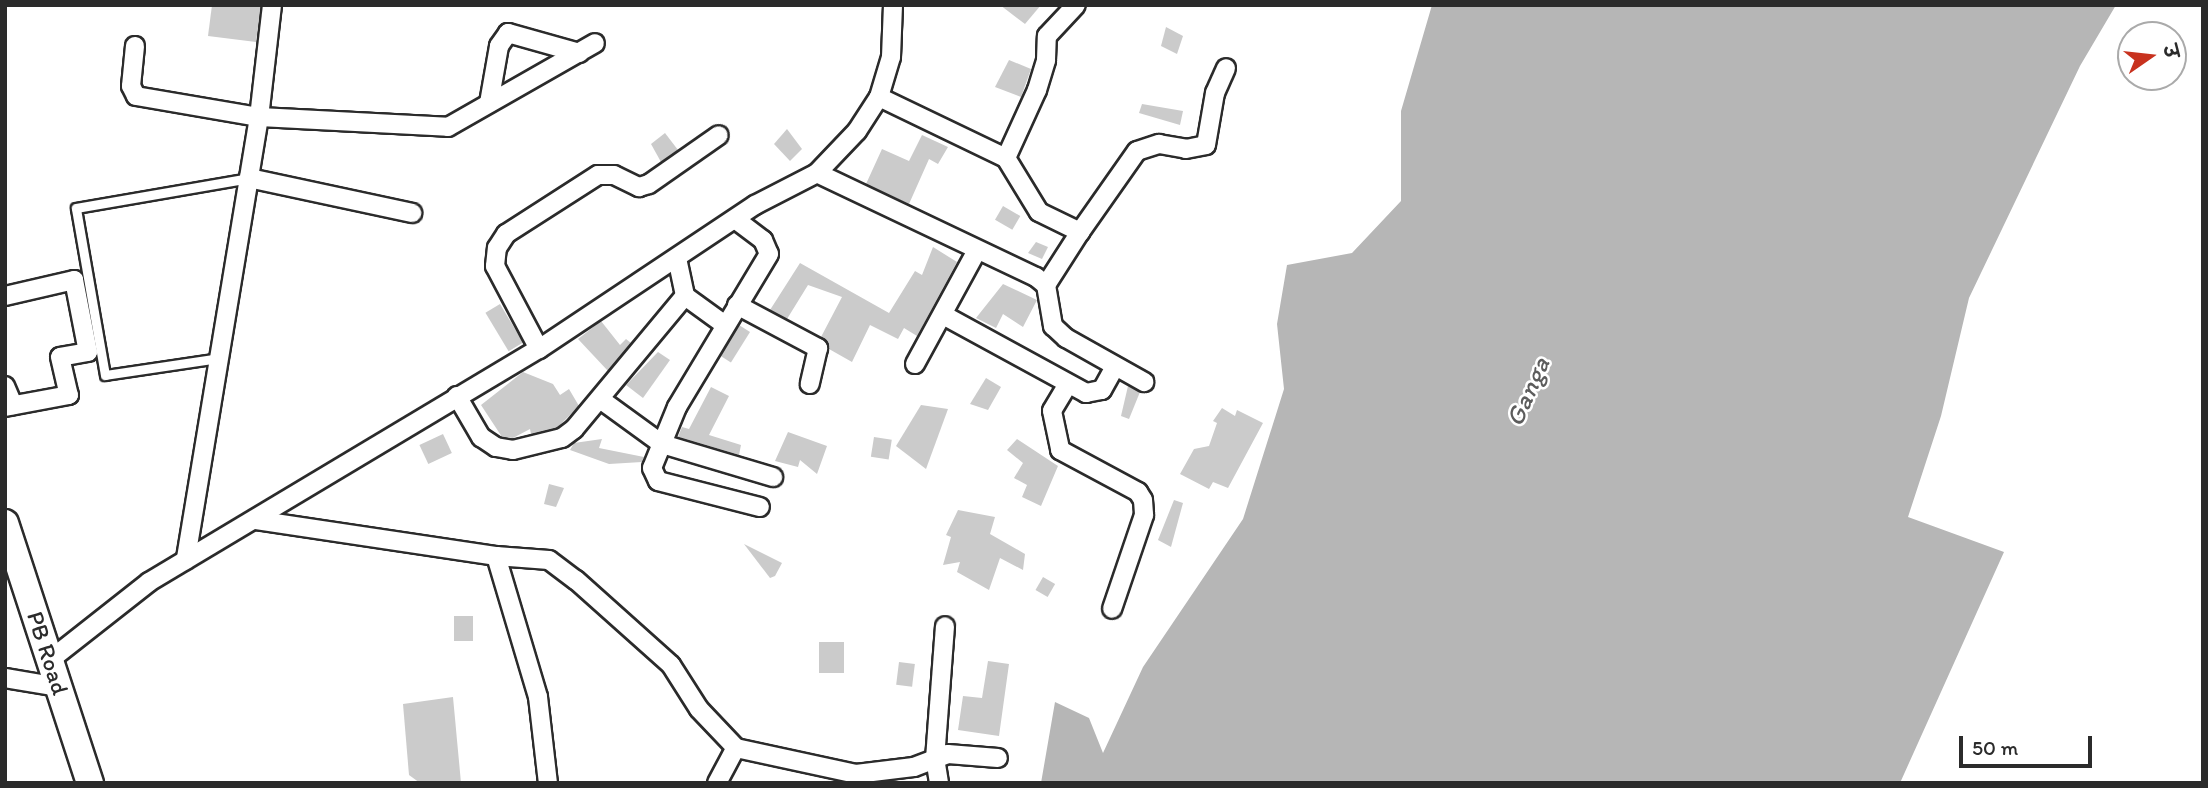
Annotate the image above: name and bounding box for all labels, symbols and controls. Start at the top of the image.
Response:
north arrow [2117,21,2187,91]
text: उ [2158,42,2184,60]
water label: Ganga [1499,353,1557,431]
street label: PB Road [21,608,75,698]
scale bar [1963,722,2096,766]
text: 50 m [1972,735,2018,760]

